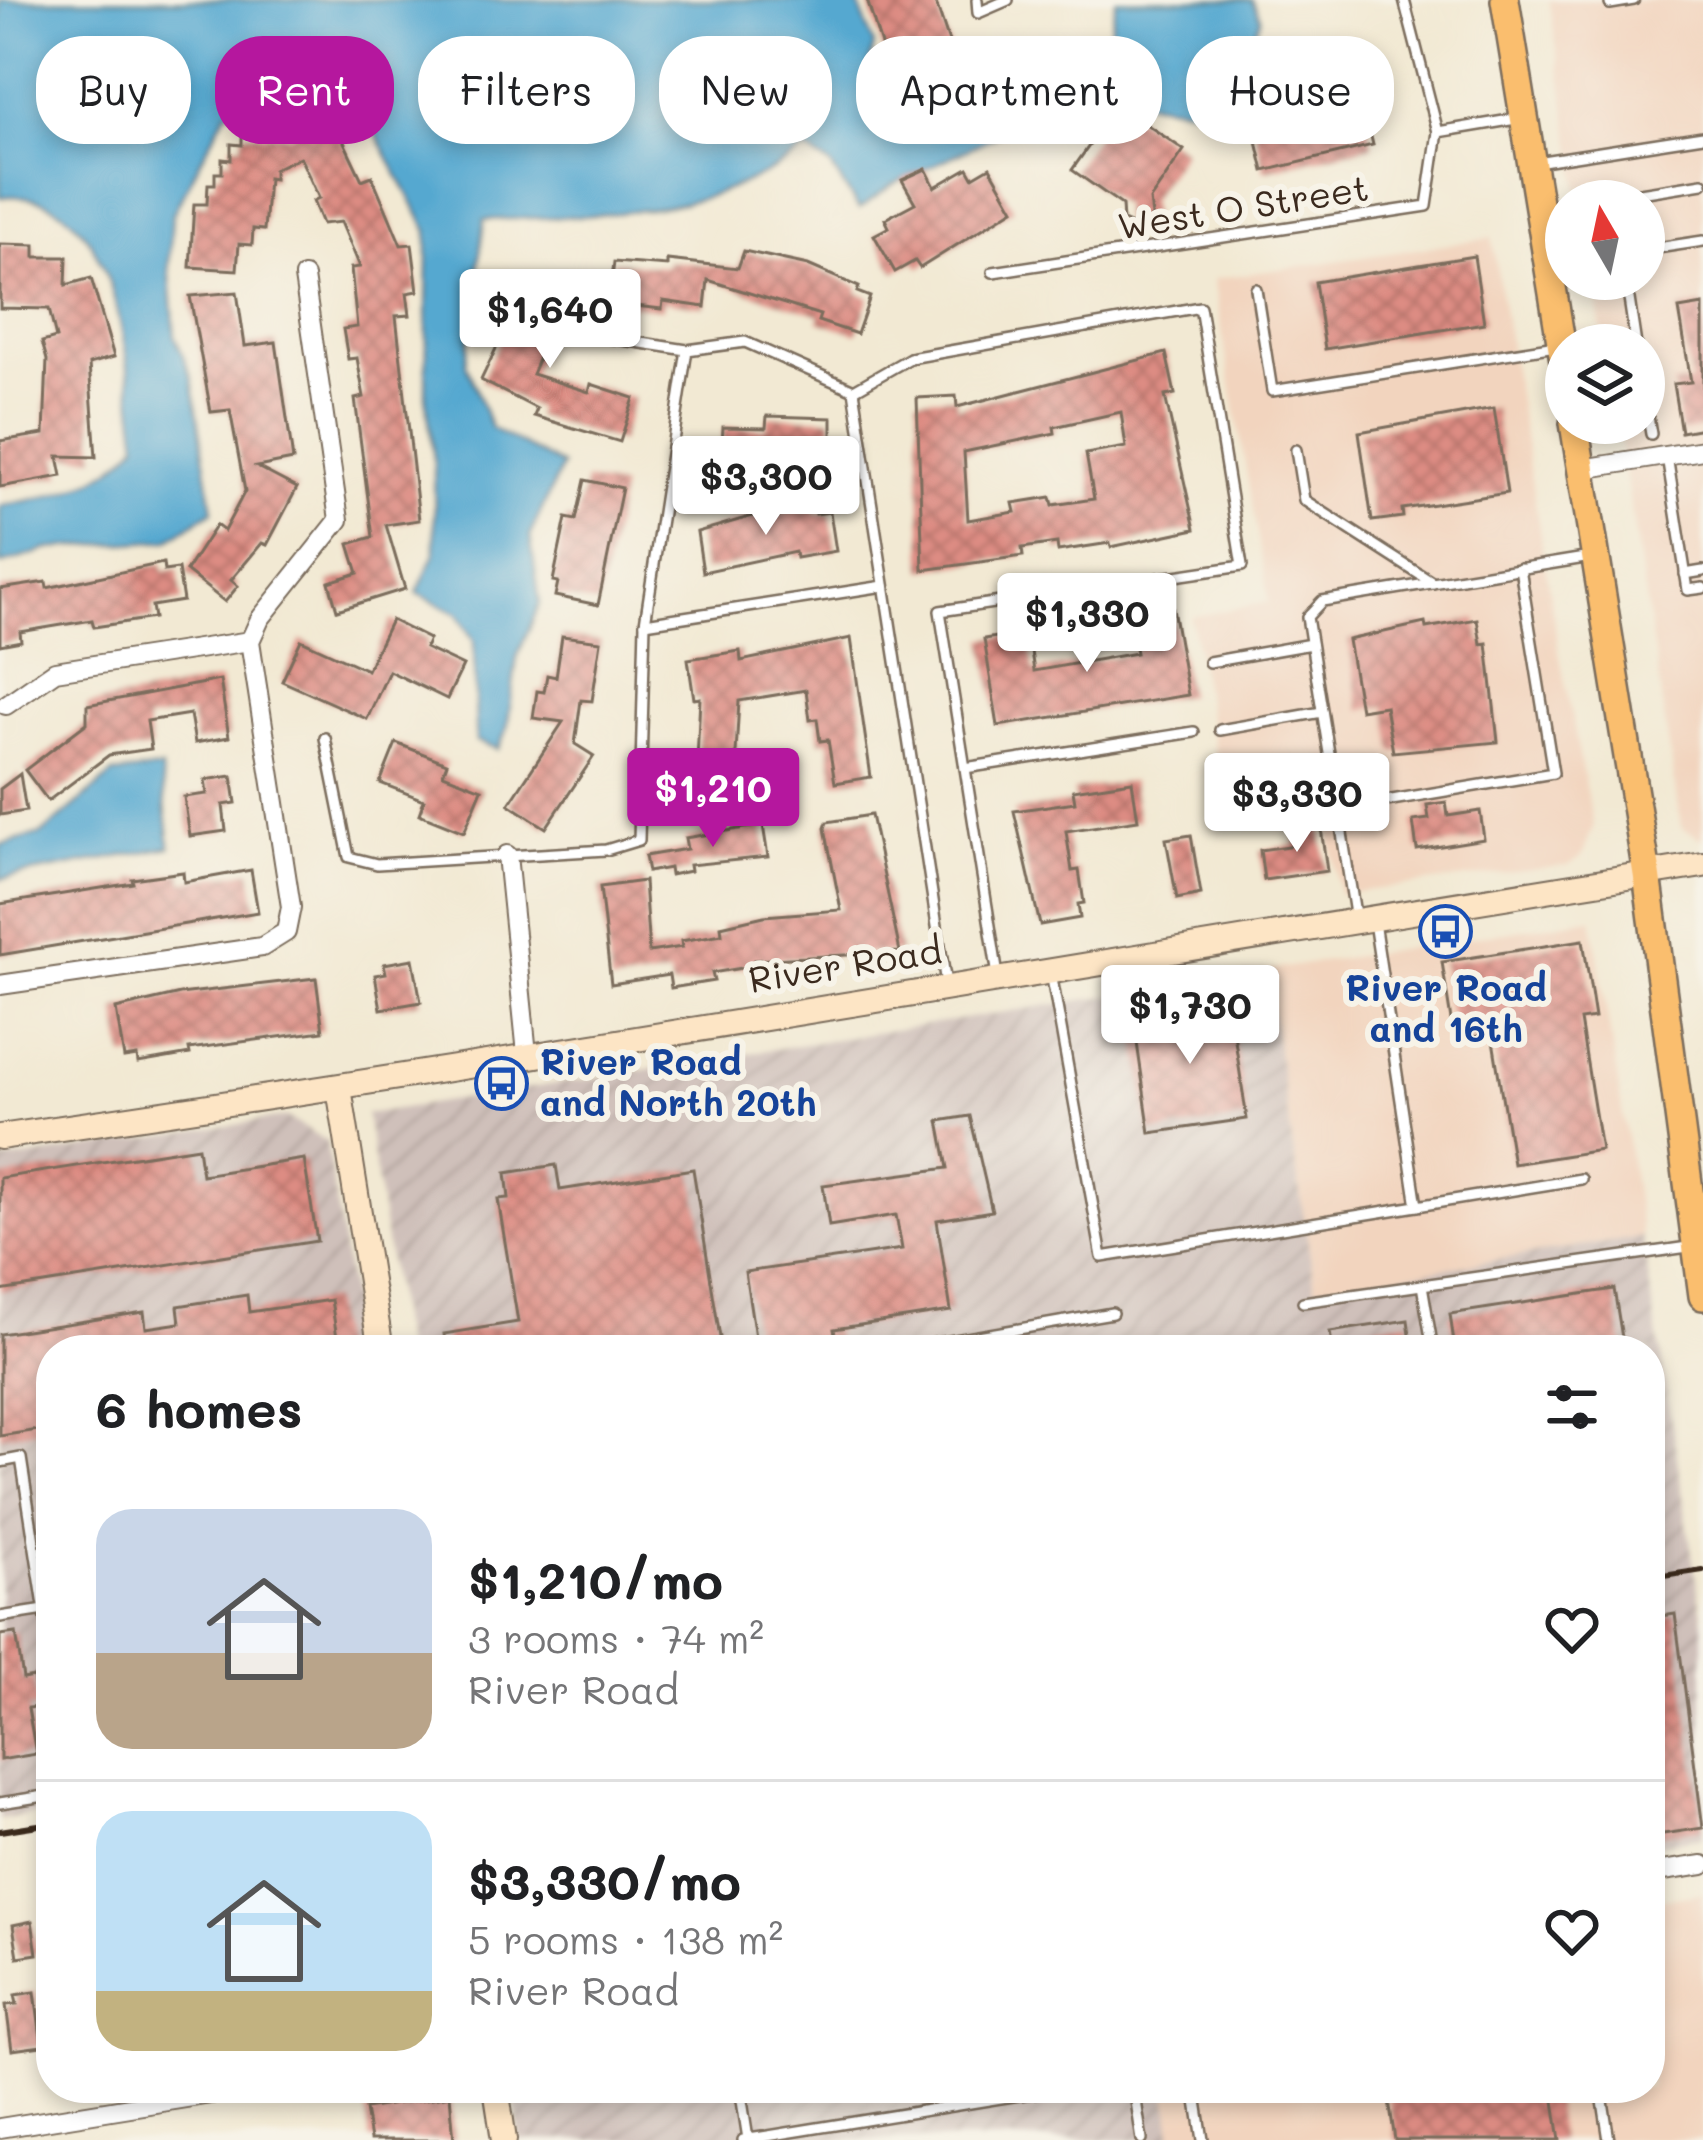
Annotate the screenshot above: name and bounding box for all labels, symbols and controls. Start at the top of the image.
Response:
chip: Buy [36,36,191,144]
chip: Rent [215,36,394,144]
chip: Filters [418,36,635,144]
chip: New [659,36,832,144]
chip: Apartment [856,36,1162,144]
chip: House [1186,36,1394,144]
street label: West O Street [1114,162,1372,249]
north arrow [1545,180,1665,300]
map controls [1545,180,1665,444]
pin: $1,640 [452,269,648,371]
text: $1,640 [487,282,613,333]
button: layers [1545,324,1665,444]
pin: $3,300 [668,436,864,538]
text: $3,300 [699,449,833,500]
pin: $1,330 [989,573,1185,675]
text: $1,330 [1024,586,1150,637]
pin: $1,210 [615,748,811,850]
pin: $3,330 [1199,753,1395,855]
text: $1,210 [654,761,772,812]
text: $3,330 [1231,766,1363,817]
bus stop icon: River Road and 16th [1418,904,1474,960]
street label: River Road [745,925,945,1002]
place label: River Road and 16th [1345,963,1547,1051]
pin: $1,730 [1092,965,1288,1067]
text: $1,730 [1128,978,1252,1029]
place label: River Road and North 20th [540,1037,816,1125]
bus stop icon: River Road and North 20th [473,1055,529,1111]
text: 6 homes [96,1374,302,1441]
icon: filters [1539,1374,1605,1440]
text: $1,210/mo [468,1545,723,1612]
icon: home [192,1557,336,1701]
icon: heart [1539,1596,1605,1662]
text: 3 rooms · 74 m² [468,1612,764,1663]
text: River Road [468,1663,679,1714]
text: $3,330/mo [468,1846,741,1913]
icon: home [192,1859,336,2003]
icon: heart [1539,1898,1605,1964]
text: 5 rooms · 138 m² [468,1913,783,1964]
text: River Road [468,1964,679,2015]

